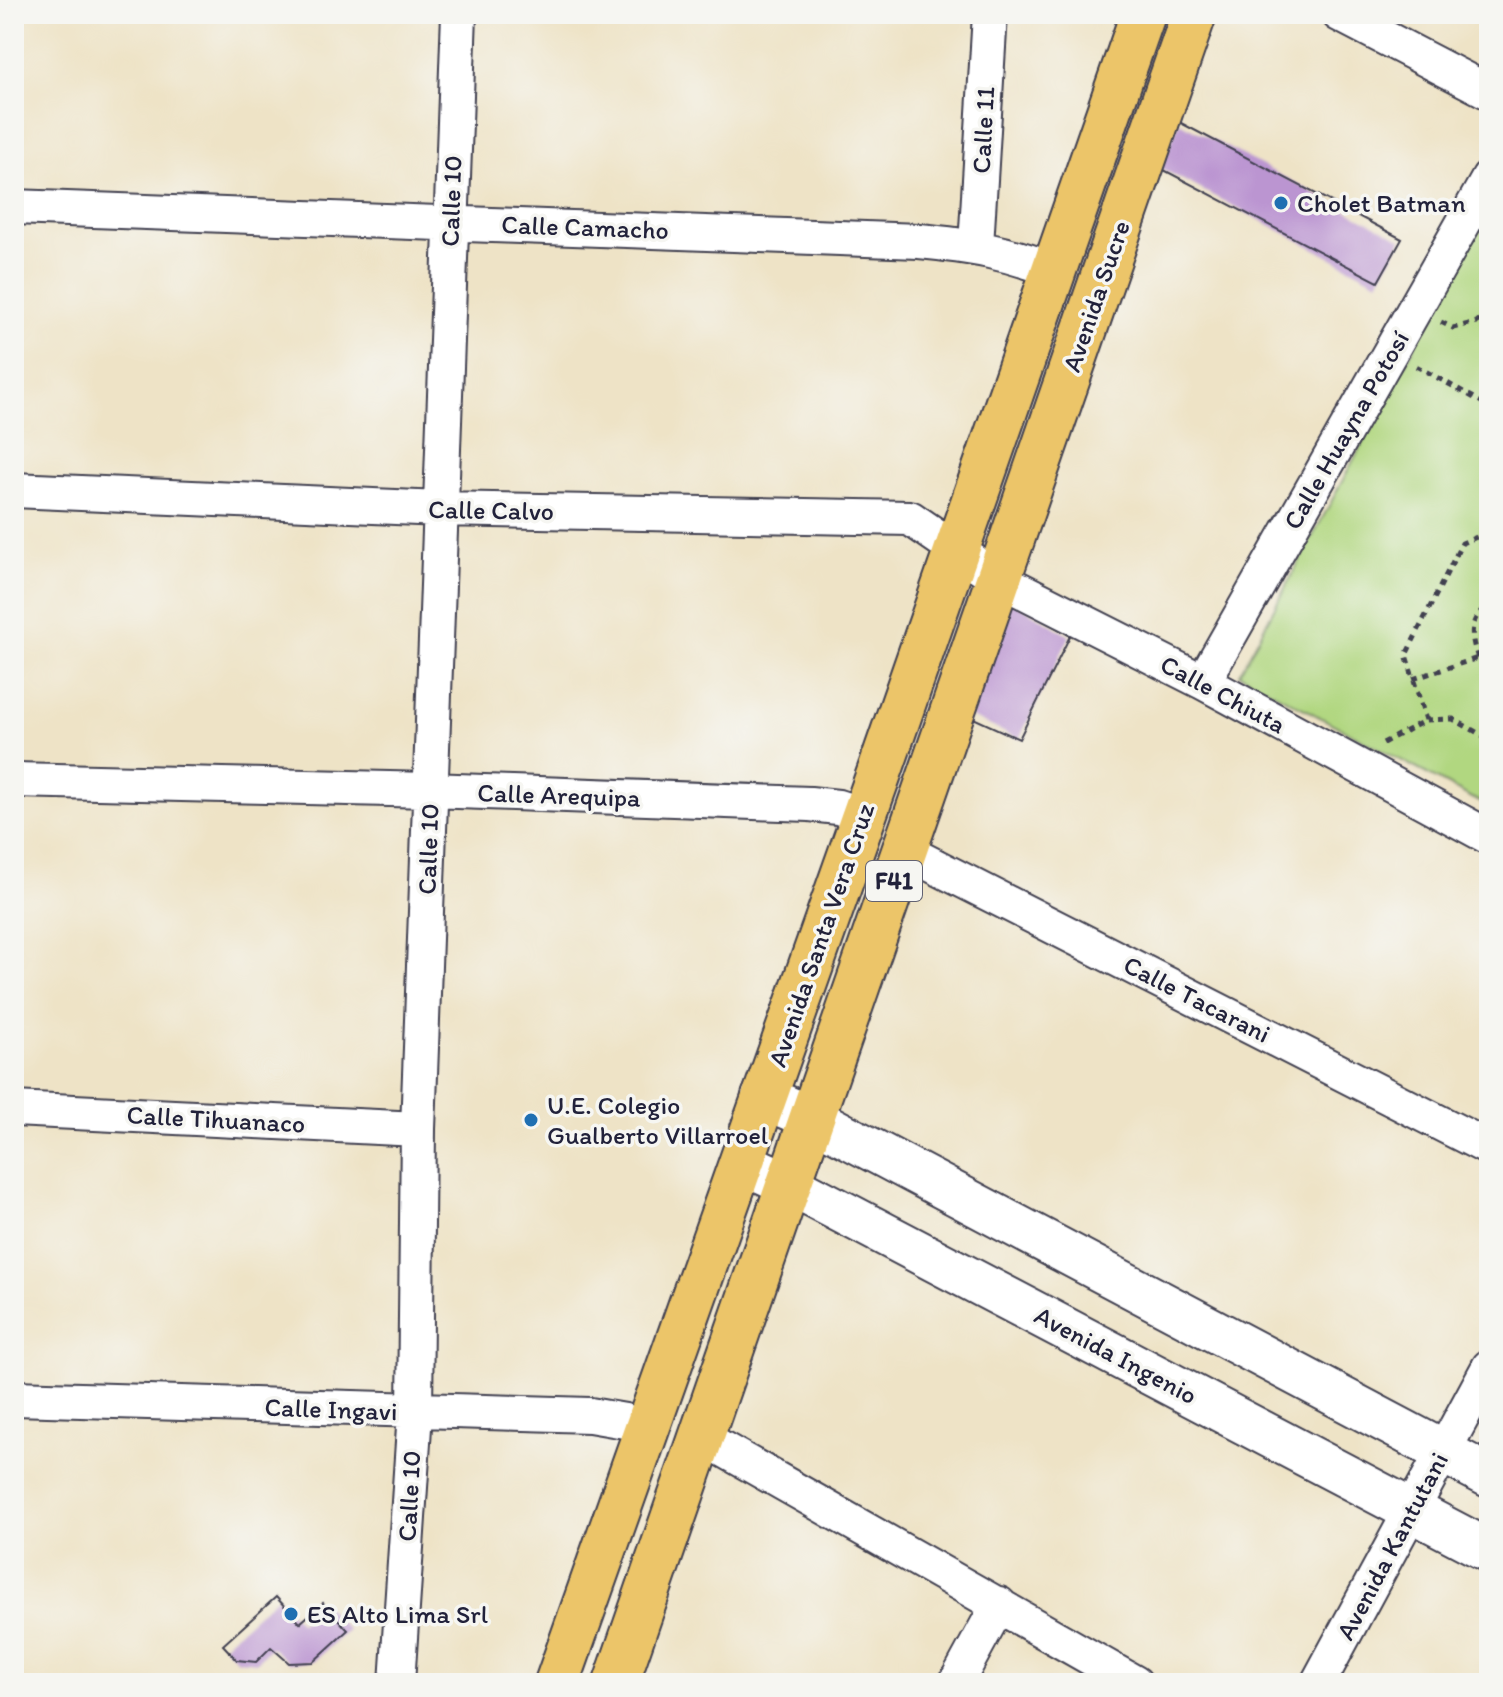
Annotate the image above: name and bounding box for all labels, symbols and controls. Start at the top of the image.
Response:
street label: Calle 11 [965,86,1001,174]
street label: Calle 10 [433,155,469,247]
place label: Cholet Batman [1297,187,1466,219]
marker: Cholet Batman [1272,194,1290,212]
street label: Calle Camacho [501,208,669,246]
street label: Avenida Sucre [1055,216,1137,376]
street label: Calle Huayna Potosí [1276,325,1416,535]
street label: Calle Calvo [428,493,554,527]
street label: Calle Chiuta [1155,648,1291,740]
street label: Calle Arequipa [477,776,642,814]
street label: Avenida Santa Vera Cruz [761,799,881,1071]
street label: Calle 10 [410,803,446,895]
road number: F41 [866,861,922,901]
street label: Calle Tacarani [1118,948,1276,1050]
place label: U.E. Colegio Gualberto Villarroel [547,1089,768,1151]
street label: Calle Tihuanaco [126,1098,306,1140]
marker: U.E. Colegio Gualberto Villarroel [522,1111,540,1129]
street label: Avenida Ingenio [1029,1299,1203,1411]
street label: Calle Ingavi [264,1391,398,1427]
street label: Avenida Kantutani [1329,1447,1455,1645]
street label: Calle 10 [391,1450,427,1542]
place label: ES Alto Lima Srl [307,1598,488,1630]
marker: ES Alto Lima Srl [282,1605,300,1623]

